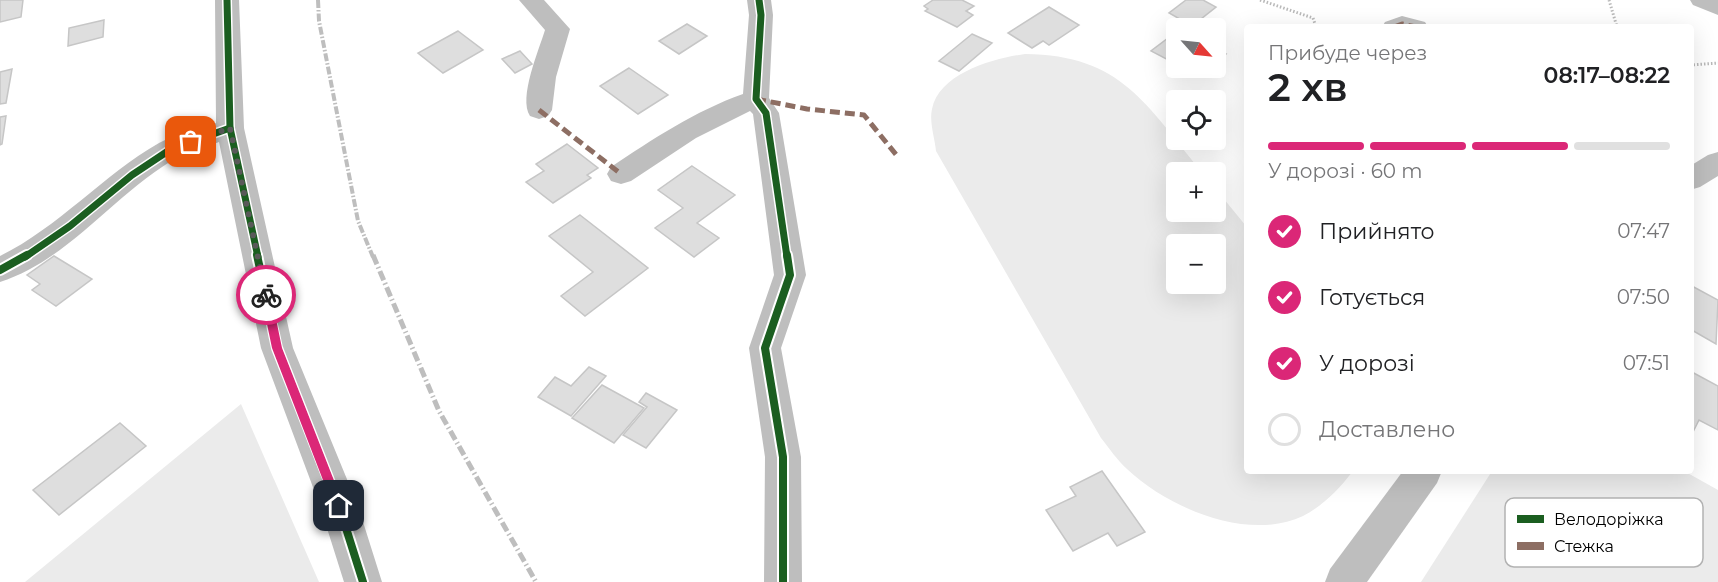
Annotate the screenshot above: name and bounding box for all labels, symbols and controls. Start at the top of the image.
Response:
north arrow [1166,18,1226,78]
map controls [1166,18,1226,294]
text: Прибуде через [1268,41,1427,65]
text: 08:17–08:22 [1544,62,1670,89]
text: 2 хв [1268,63,1348,111]
button: locate [1166,90,1226,150]
pin [165,116,216,167]
icon: bag [174,125,207,158]
text: У дорозі · 60 m [1268,159,1423,183]
button: + [1166,162,1226,222]
icon: check [1268,215,1301,248]
text: Прийнято [1319,218,1435,245]
text: 07:47 [1617,219,1670,243]
button: − [1166,234,1226,294]
courier [236,265,296,325]
icon: bike [250,279,283,312]
icon: check [1268,281,1301,314]
text: Готується [1319,284,1425,311]
text: 07:50 [1617,285,1670,309]
icon: check [1268,347,1301,380]
text: У дорозі [1319,350,1415,377]
text: 07:51 [1623,351,1670,375]
text: Доставлено [1319,416,1455,443]
pin [313,480,364,531]
icon: home [322,489,355,522]
legend [1505,498,1703,567]
text: Велодоріжка [1554,510,1664,529]
text: Стежка [1554,537,1614,556]

